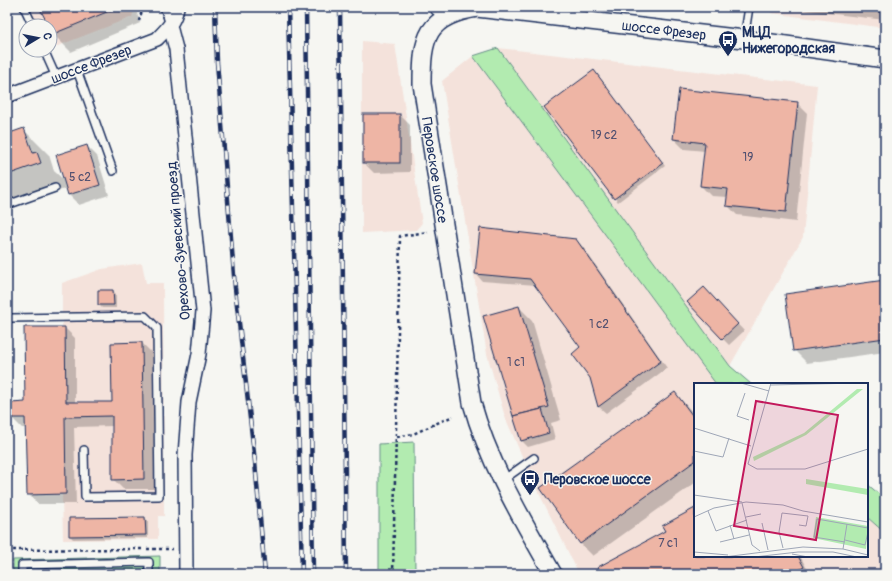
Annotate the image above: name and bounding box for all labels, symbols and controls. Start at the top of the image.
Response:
street label: шоссе Фрезер [621,17,707,44]
north arrow [18,18,58,58]
place label: МЦД Нижегородская [742,24,836,57]
bus stop icon: МЦД Нижегородская [717,29,739,57]
text: С [40,32,54,41]
street label: шоссе Фрезер [49,41,134,88]
street label: Перовское шоссе [418,116,451,224]
house number: 19 с2 [591,128,617,143]
house number: 19 [743,150,753,165]
street label: Орехово-Зуевский проезд [163,160,194,321]
house number: 5 с2 [69,170,91,185]
house number: 1 с2 [589,317,609,332]
house number: 1 с1 [507,355,525,370]
inset map [694,383,868,557]
bus stop icon: Перовское шоссе [519,468,541,496]
place label: Перовское шоссе [544,471,652,488]
house number: 7 с1 [658,536,678,551]

